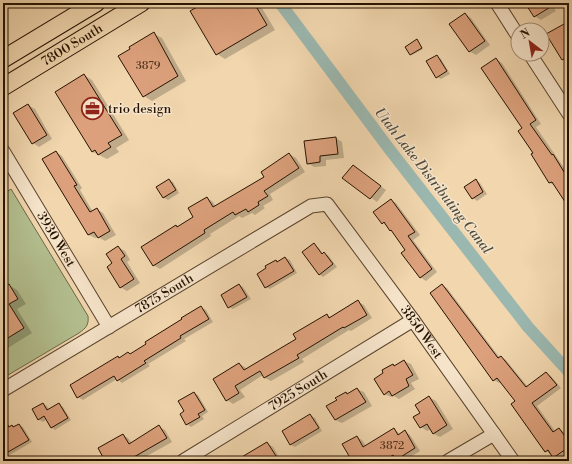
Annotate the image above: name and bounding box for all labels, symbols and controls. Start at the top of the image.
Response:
street label: 7800 South [39,20,106,70]
north arrow [510,22,550,62]
text: N [518,26,533,43]
house number: 3879 [136,59,161,73]
office icon: trio design [79,96,105,122]
place label: trio design [108,101,171,117]
water label: Utah Lake Distributing Canal [370,104,496,258]
street label: 3930 West [33,209,79,270]
street label: 7875 South [132,270,197,317]
street label: 3850 West [397,302,446,362]
street label: 7925 South [266,366,331,415]
house number: 3872 [380,439,404,453]

